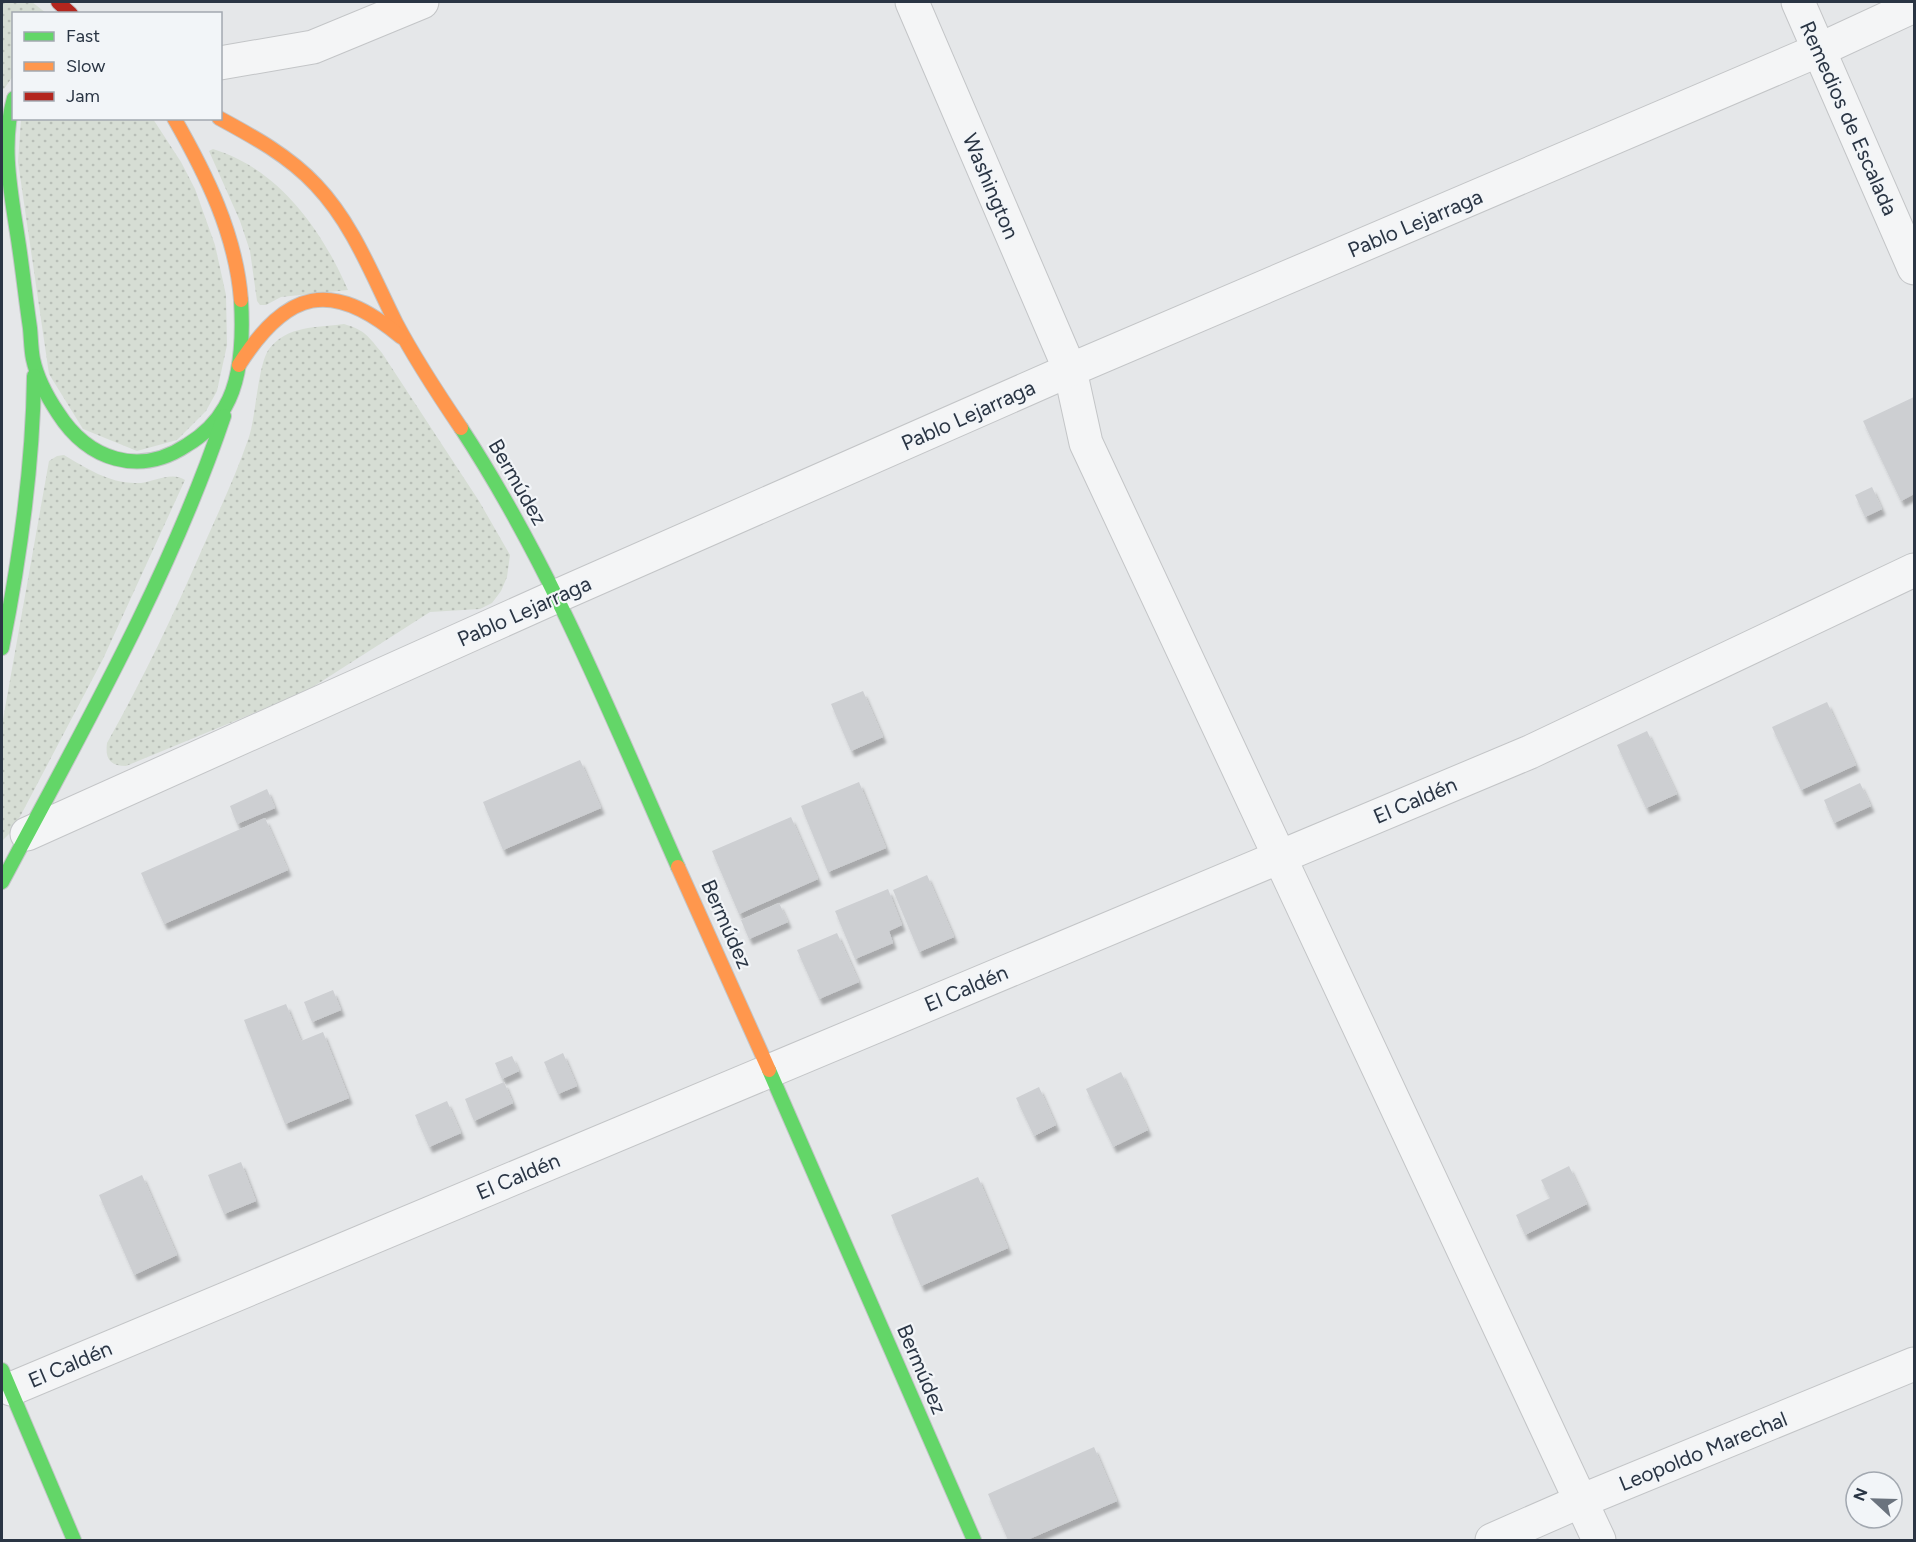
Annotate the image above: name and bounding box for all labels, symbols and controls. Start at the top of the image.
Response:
legend [12,12,222,120]
street label: Remedios de Escalada [1795,17,1903,219]
text: Fast [66,25,100,47]
text: Slow [66,55,105,77]
text: Jam [66,85,100,107]
street label: Washington [958,129,1024,243]
street label: Pablo Lejarraga [1344,183,1486,263]
street label: Pablo Lejarraga [897,374,1039,456]
street label: Bermúdez [483,435,553,529]
street label: Pablo Lejarraga [453,570,595,652]
street label: El Caldén [1370,771,1460,829]
street label: Bermúdez [696,875,758,973]
street label: El Caldén [921,959,1011,1017]
street label: El Caldén [473,1147,563,1205]
street label: Bermúdez [892,1320,952,1418]
street label: El Caldén [25,1335,115,1393]
street label: Leopoldo Marechal [1615,1406,1791,1496]
north arrow [1844,1470,1904,1530]
text: N [1849,1485,1872,1504]

